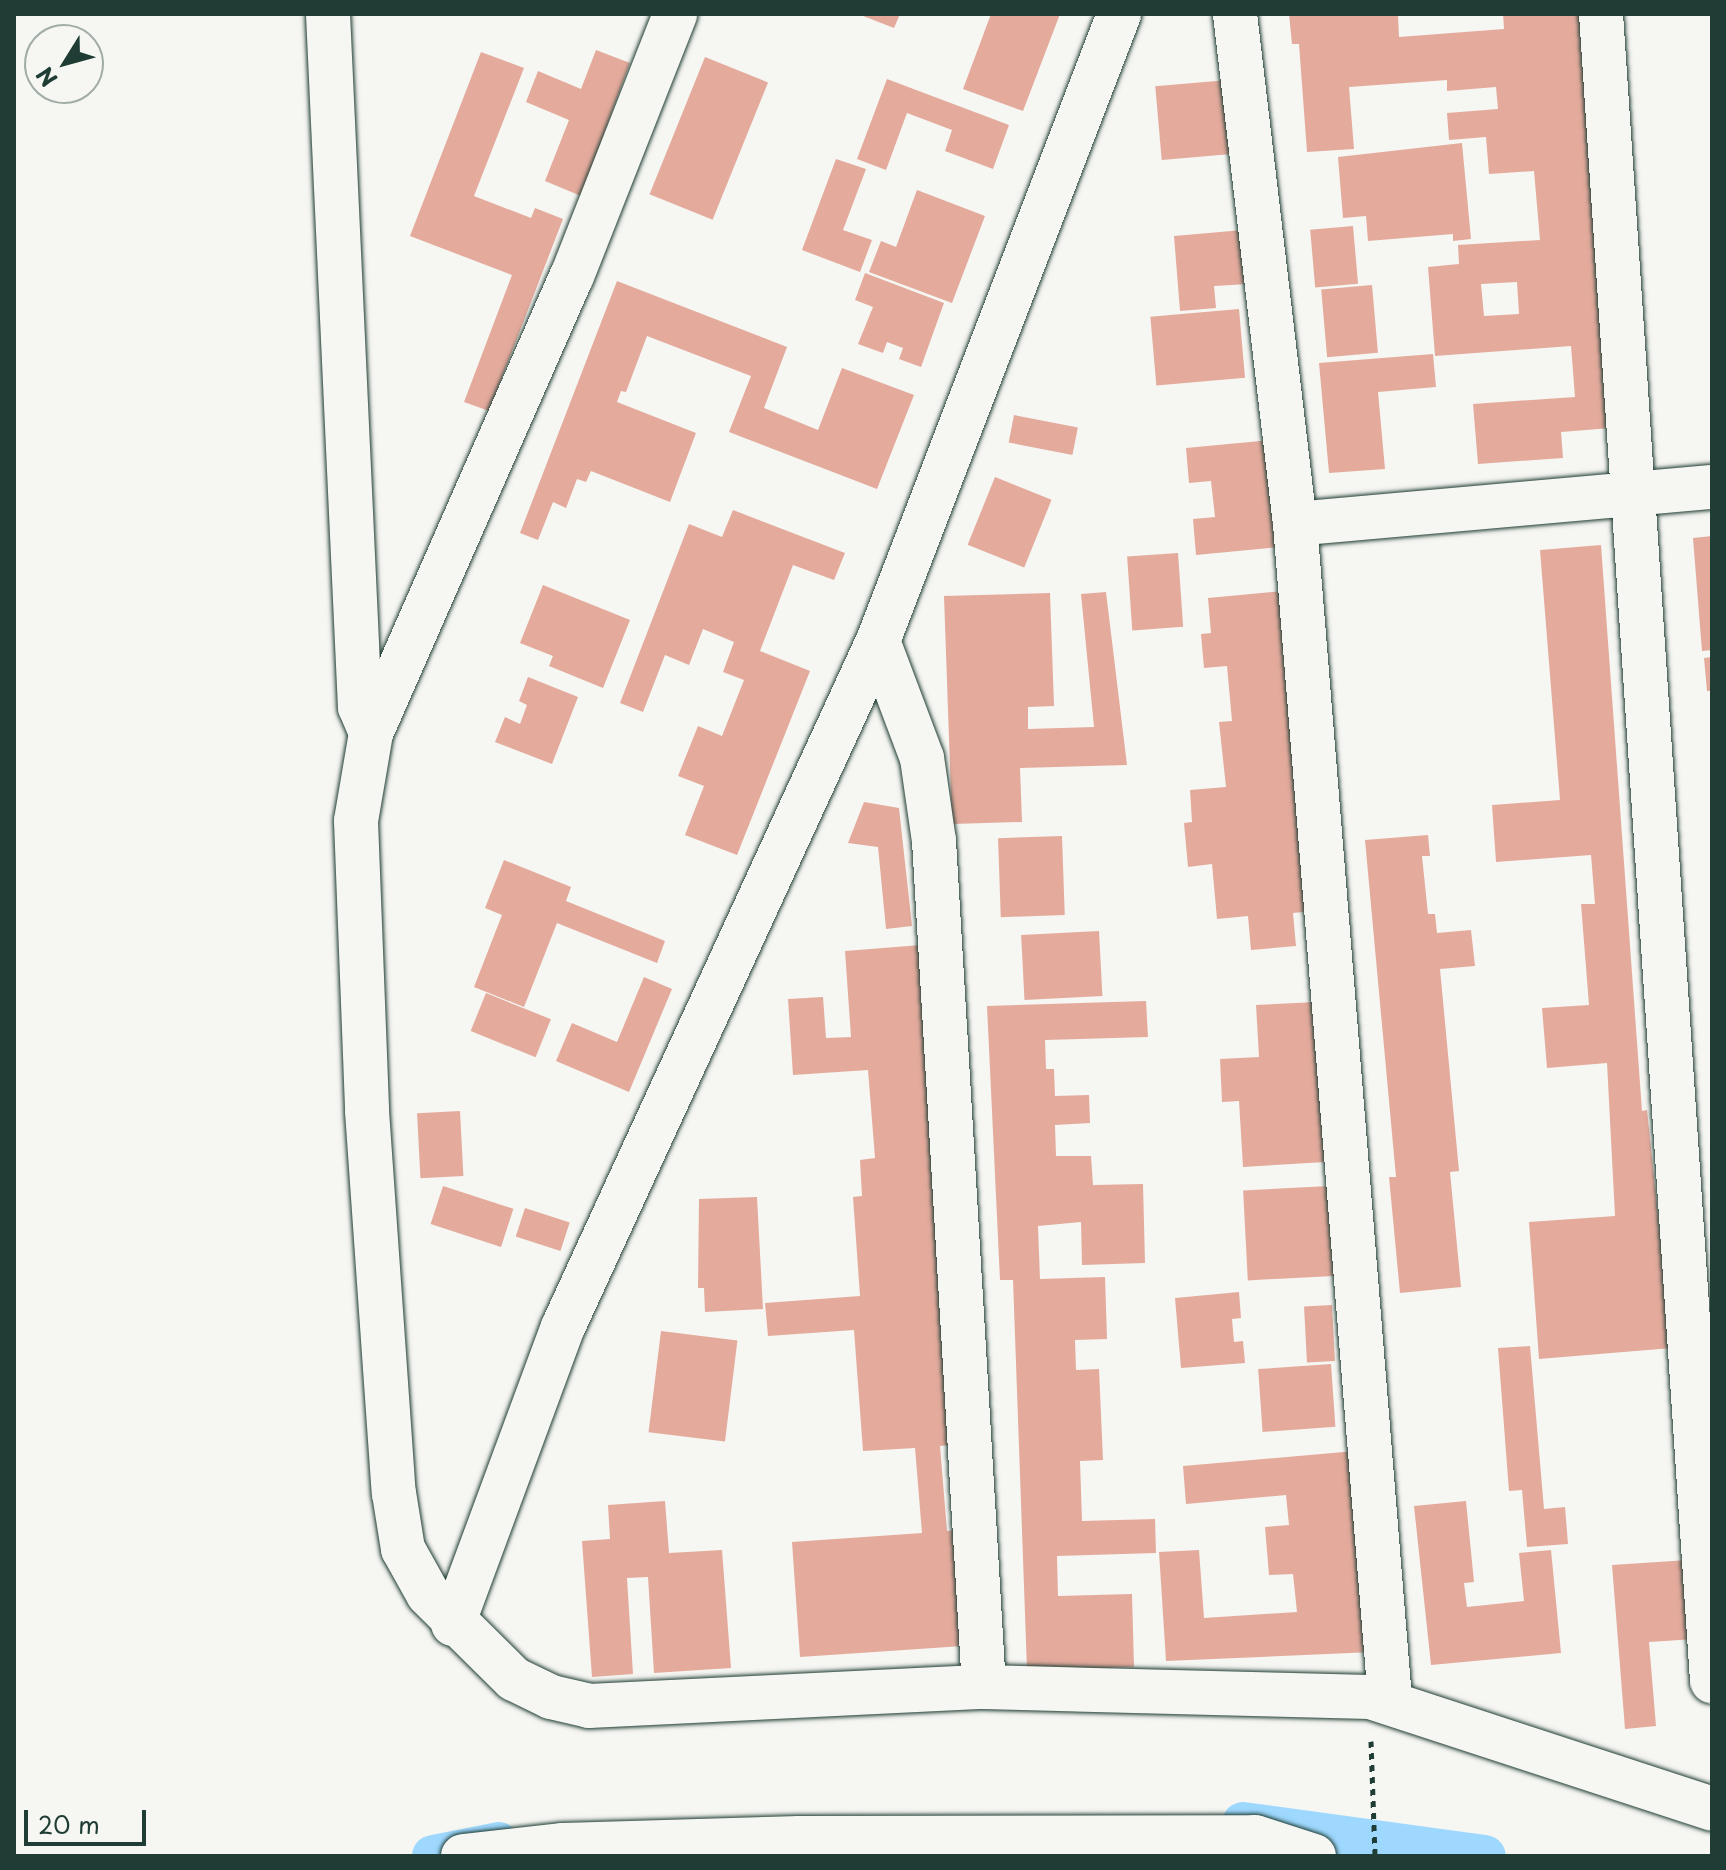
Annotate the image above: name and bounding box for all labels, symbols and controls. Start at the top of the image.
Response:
north arrow [24,24,104,104]
text: N [28,61,64,94]
scale bar [28,1794,150,1844]
text: 20 m [38,1806,100,1842]

